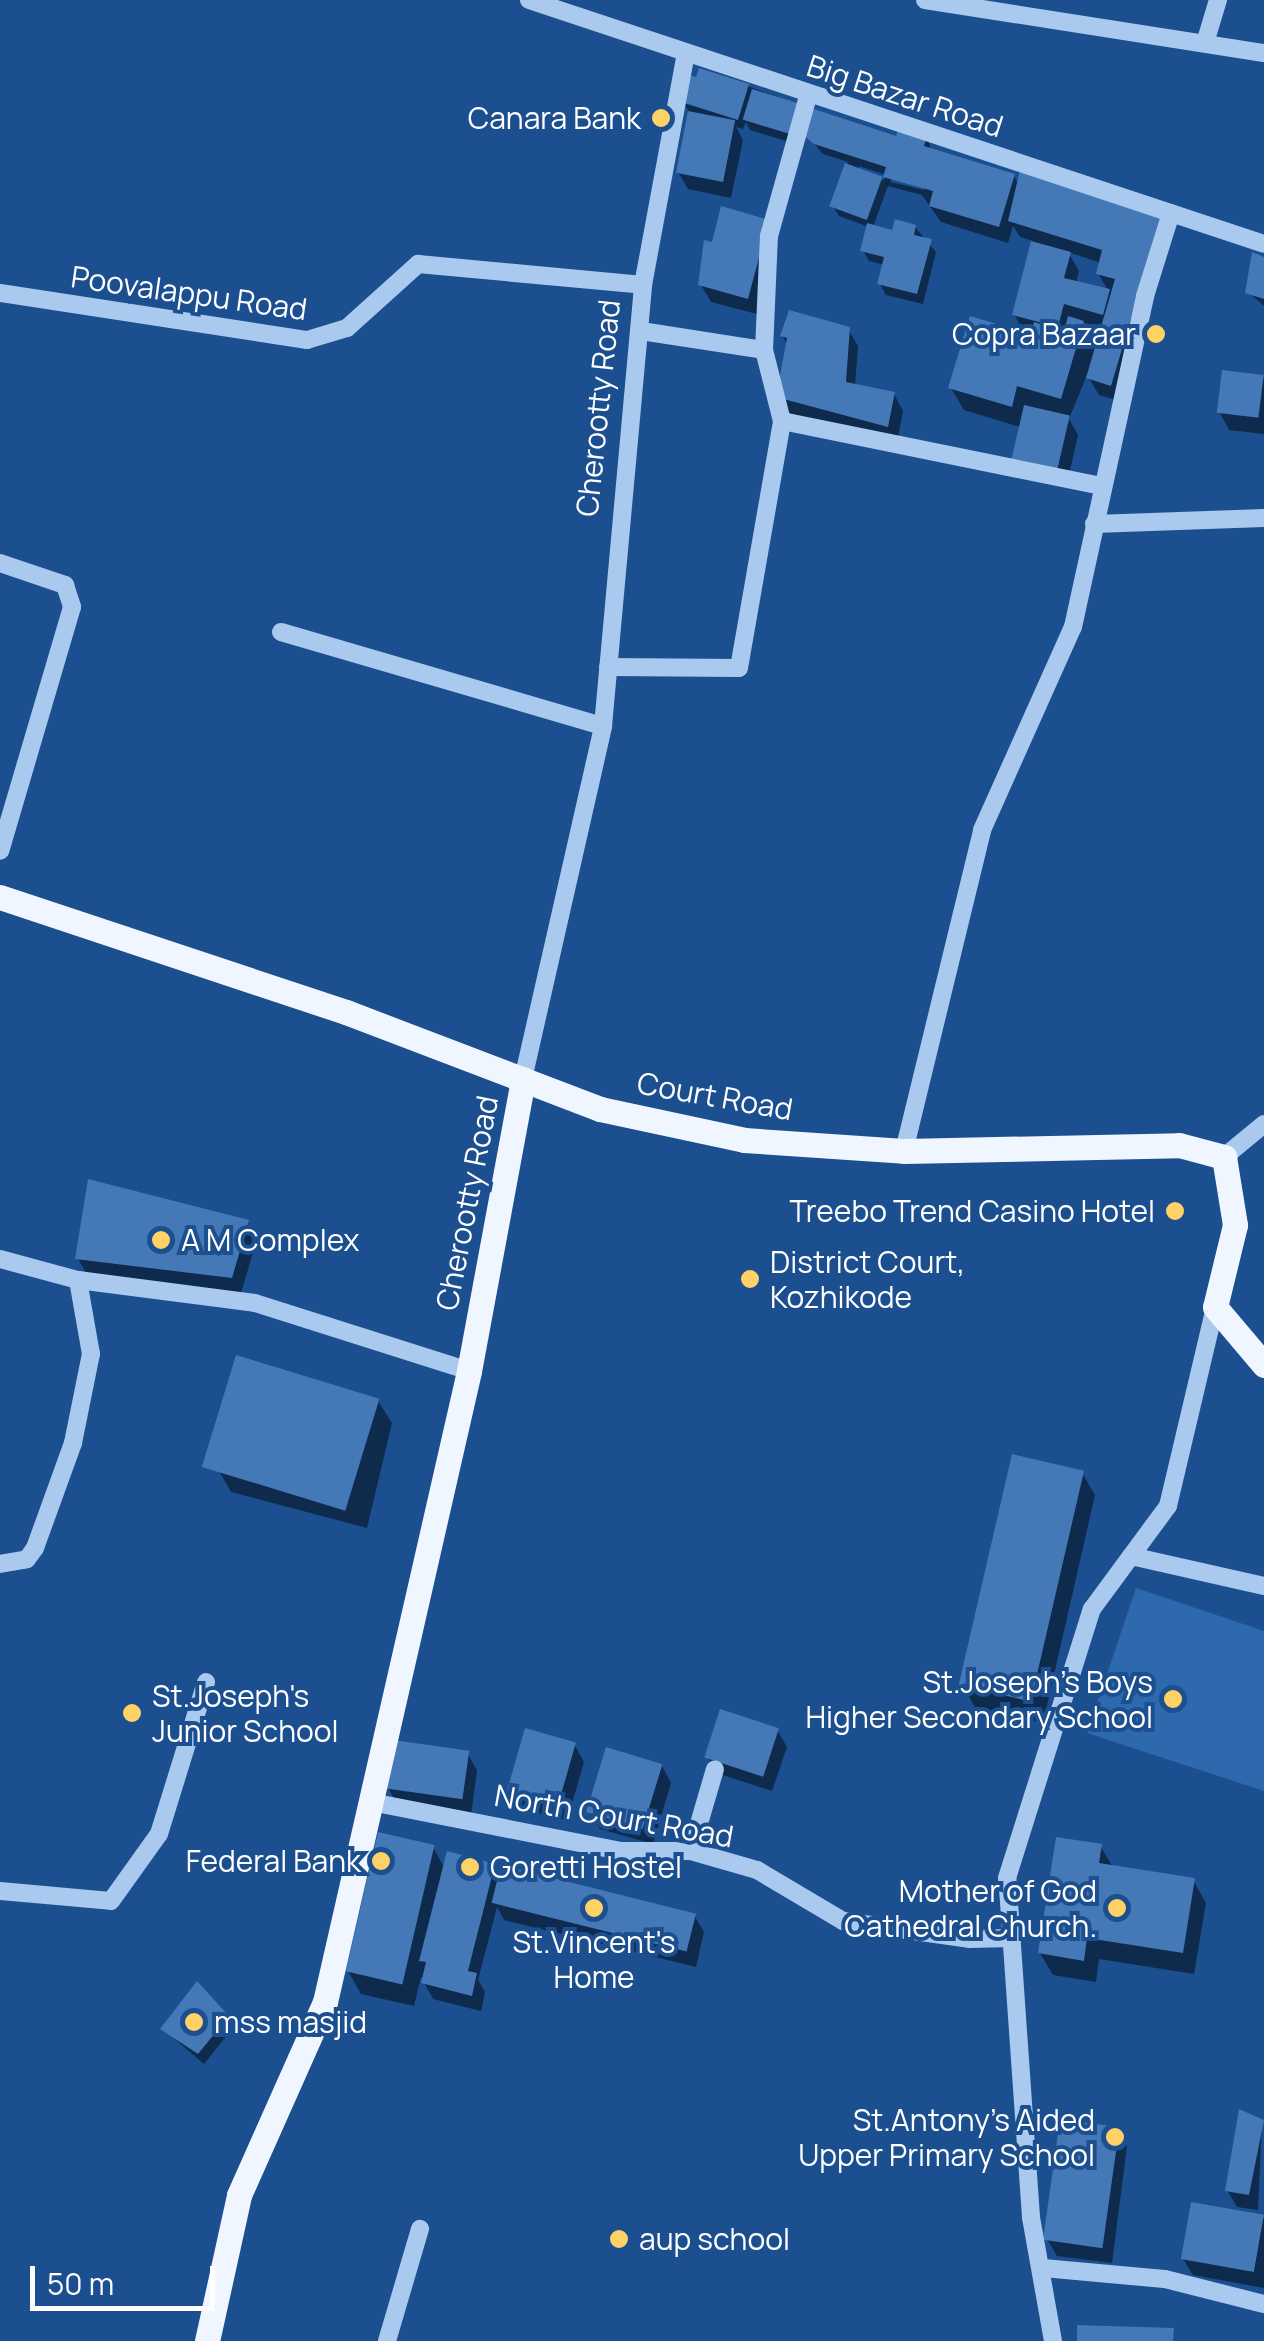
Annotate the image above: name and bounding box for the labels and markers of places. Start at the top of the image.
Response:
place label: Canara Bank [468,100,641,136]
marker: Canara Bank [650,107,672,129]
place label: Copra Bazaar [952,316,1136,352]
marker: Copra Bazaar [1145,323,1167,345]
place label: Treebo Trend Casino Hotel [789,1193,1155,1229]
marker: Treebo Trend Casino Hotel [1164,1200,1186,1222]
place label: A M Complex [181,1222,359,1258]
marker: A M Complex [150,1229,172,1251]
place label: District Court, Kozhikode [770,1244,965,1314]
marker: District Court, Kozhikode [739,1268,761,1290]
place label: St.Joseph's Boys Higher Secondary School [806,1664,1153,1734]
place label: St.Joseph's Junior School [152,1678,339,1748]
marker: St.Joseph's Boys Higher Secondary School [1162,1688,1184,1710]
marker: St.Joseph's Junior School [121,1702,143,1724]
place label: Federal Bank [186,1843,361,1879]
place label: Goretti Hostel [490,1849,682,1885]
marker: Federal Bank [370,1850,392,1872]
marker: Goretti Hostel [459,1856,481,1878]
place label: Mother of God Cathedral Church. [844,1873,1097,1944]
marker: St.Vincent's Home [583,1897,605,1919]
marker: Mother of God Cathedral Church. [1106,1897,1128,1919]
place label: St.Vincent's Home [512,1924,676,1994]
place label: mss masjid [214,2004,367,2040]
marker: mss masjid [183,2011,205,2033]
place label: St.Antony's Aided Upper Primary School [798,2102,1095,2172]
marker: St.Antony's Aided Upper Primary School [1104,2126,1126,2148]
place label: aup school [639,2221,790,2257]
marker: aup school [608,2228,630,2250]

